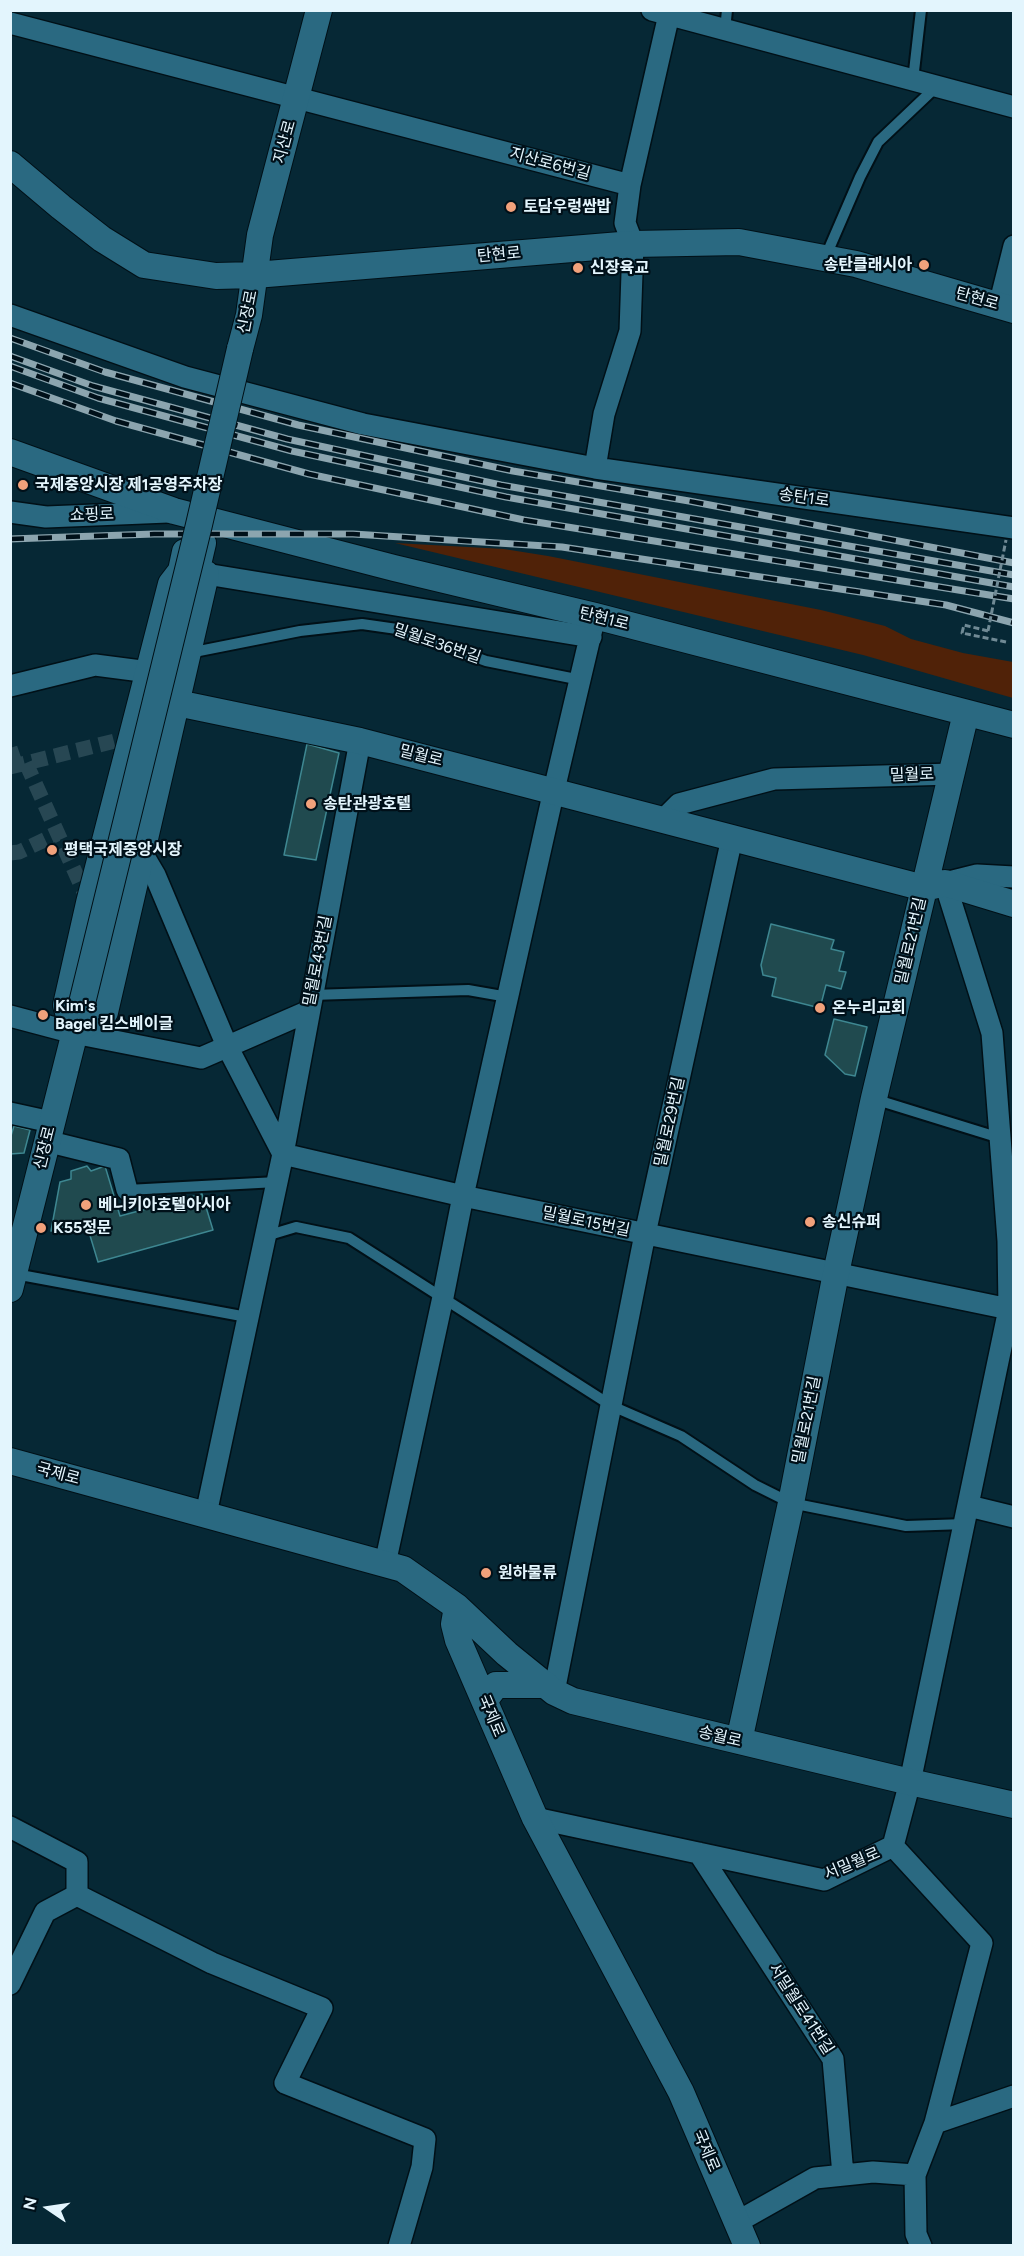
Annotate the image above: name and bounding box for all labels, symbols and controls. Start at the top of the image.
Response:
street label: 지산로 [270,118,300,166]
street label: 지산로6번길 [508,144,592,184]
place label: 토담우렁쌈밥 [523,197,611,217]
marker: 토담우렁쌈밥 [504,200,518,214]
street label: 탄현로 [476,244,522,266]
place label: 송탄클래시아 [824,255,912,275]
place label: 신장육교 [590,258,649,278]
marker: 송탄클래시아 [917,258,931,272]
marker: 신장육교 [571,261,585,275]
street label: 탄현로 [953,284,1001,314]
street label: 신장로 [234,288,262,336]
place label: 국제중앙시장 제1공영주차장 [35,475,222,495]
marker: 국제중앙시장 제1공영주차장 [16,478,30,492]
street label: 송탄1로 [778,485,830,511]
street label: 쇼핑로 [70,505,114,525]
street label: 탄현1로 [577,604,631,634]
street label: 밀월로36번길 [391,620,483,668]
street label: 밀월로 [397,741,445,771]
street label: 밀월로 [890,765,934,785]
place label: 송탄관광호텔 [323,794,411,814]
marker: 송탄관광호텔 [304,797,318,811]
place label: 평택국제중앙시장 [64,840,182,860]
marker: 평택국제중앙시장 [45,843,59,857]
street label: 밀월로21번길 [892,895,930,987]
street label: 밀월로43번길 [300,914,336,1008]
place label: Kim's Bagel 킴스베이글 [55,996,173,1034]
place label: 온누리교회 [832,998,906,1018]
marker: 온누리교회 [813,1001,827,1015]
marker: Kim's Bagel 킴스베이글 [36,1008,50,1022]
street label: 밀월로29번길 [651,1075,689,1169]
street label: 신장로 [30,1124,60,1172]
place label: 베니키아호텔아시아 [98,1195,230,1215]
marker: 베니키아호텔아시아 [79,1198,93,1212]
street label: 밀월로15번길 [540,1203,632,1241]
place label: 송신슈퍼 [822,1212,881,1232]
marker: 송신슈퍼 [803,1215,817,1229]
place label: K55정문 [53,1218,112,1238]
marker: K55정문 [34,1221,48,1235]
street label: 밀월로21번길 [789,1374,825,1466]
street label: 국제로 [34,1459,82,1489]
place label: 원하물류 [498,1563,557,1583]
marker: 원하물류 [479,1566,493,1580]
street label: 국제로 [474,1692,508,1740]
street label: 송월로 [696,1723,744,1751]
street label: 서밀월로 [821,1844,883,1884]
street label: 서밀월로41번길 [764,1960,838,2058]
street label: 국제로 [689,2127,723,2175]
north arrow [18,2178,78,2238]
text: N [19,2196,41,2212]

